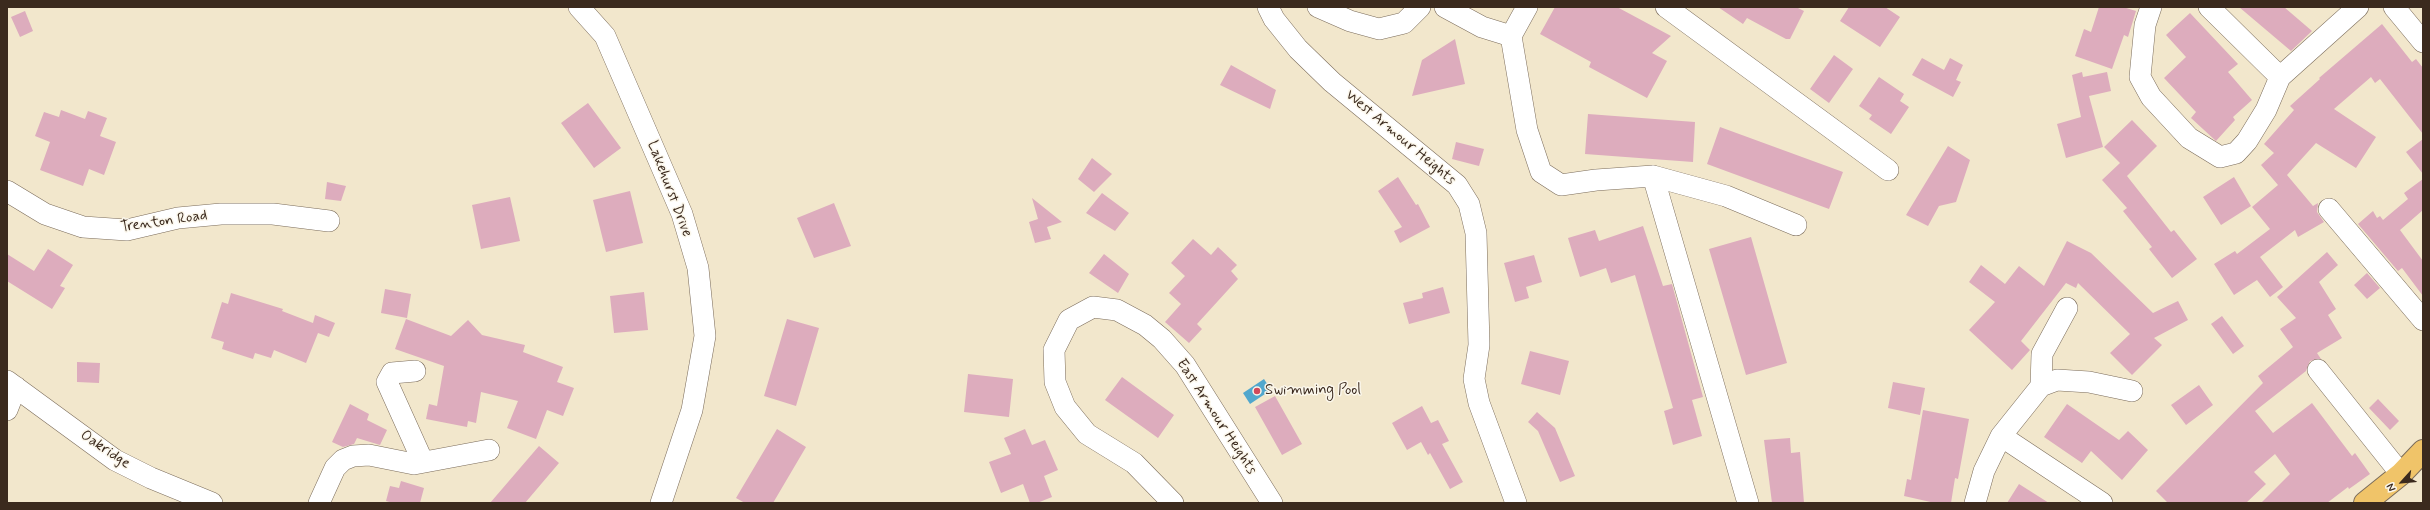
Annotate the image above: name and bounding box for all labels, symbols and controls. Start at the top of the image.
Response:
street label: West Armour Heights [1341,87,1459,189]
street label: Lakehurst Drive [642,138,696,240]
street label: Trenton Road [119,207,209,237]
street label: East Armour Heights [1172,356,1260,478]
place label: Swimming Pool [1265,382,1361,400]
marker: Swimming Pool [1252,386,1262,396]
street label: Oakridge [77,427,133,473]
north arrow [2382,462,2422,502]
text: N [2383,481,2399,494]

